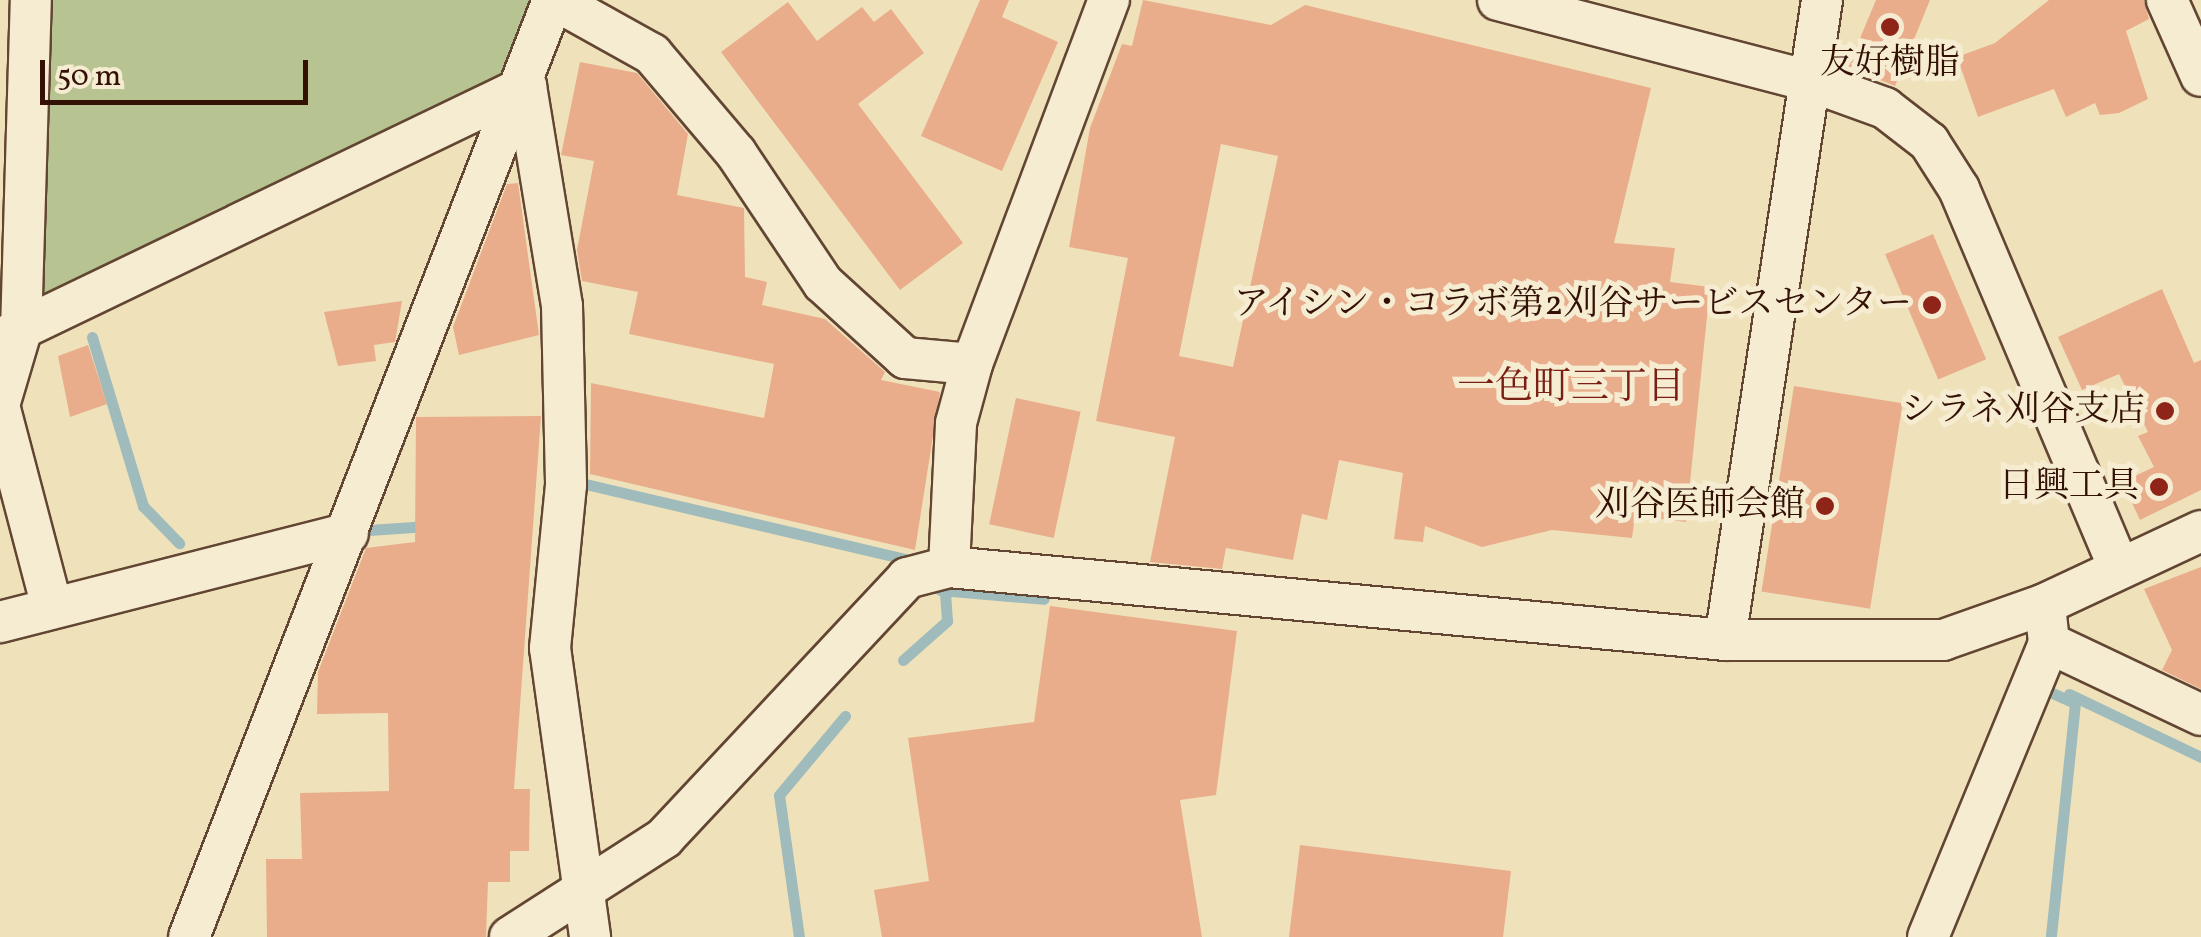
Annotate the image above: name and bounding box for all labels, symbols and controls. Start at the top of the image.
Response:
marker: 友好樹脂 [1879,16,1901,38]
scale bar [45,40,312,102]
place label: 友好樹脂 [1820,43,1960,85]
text: 50 m [57,56,121,98]
place label: アイシン・コラボ第2刈谷サービスセンター [1228,284,1912,326]
marker: アイシン・コラボ第2刈谷サービスセンター [1921,294,1943,316]
district label: 一色町三丁目 [1457,366,1685,412]
place label: シラネ刈谷支店 [1900,390,2145,432]
marker: シラネ刈谷支店 [2154,400,2176,422]
place label: 日興工具 [1999,466,2139,508]
marker: 日興工具 [2148,476,2170,498]
place label: 刈谷医師会館 [1595,485,1805,527]
marker: 刈谷医師会館 [1814,495,1836,517]

